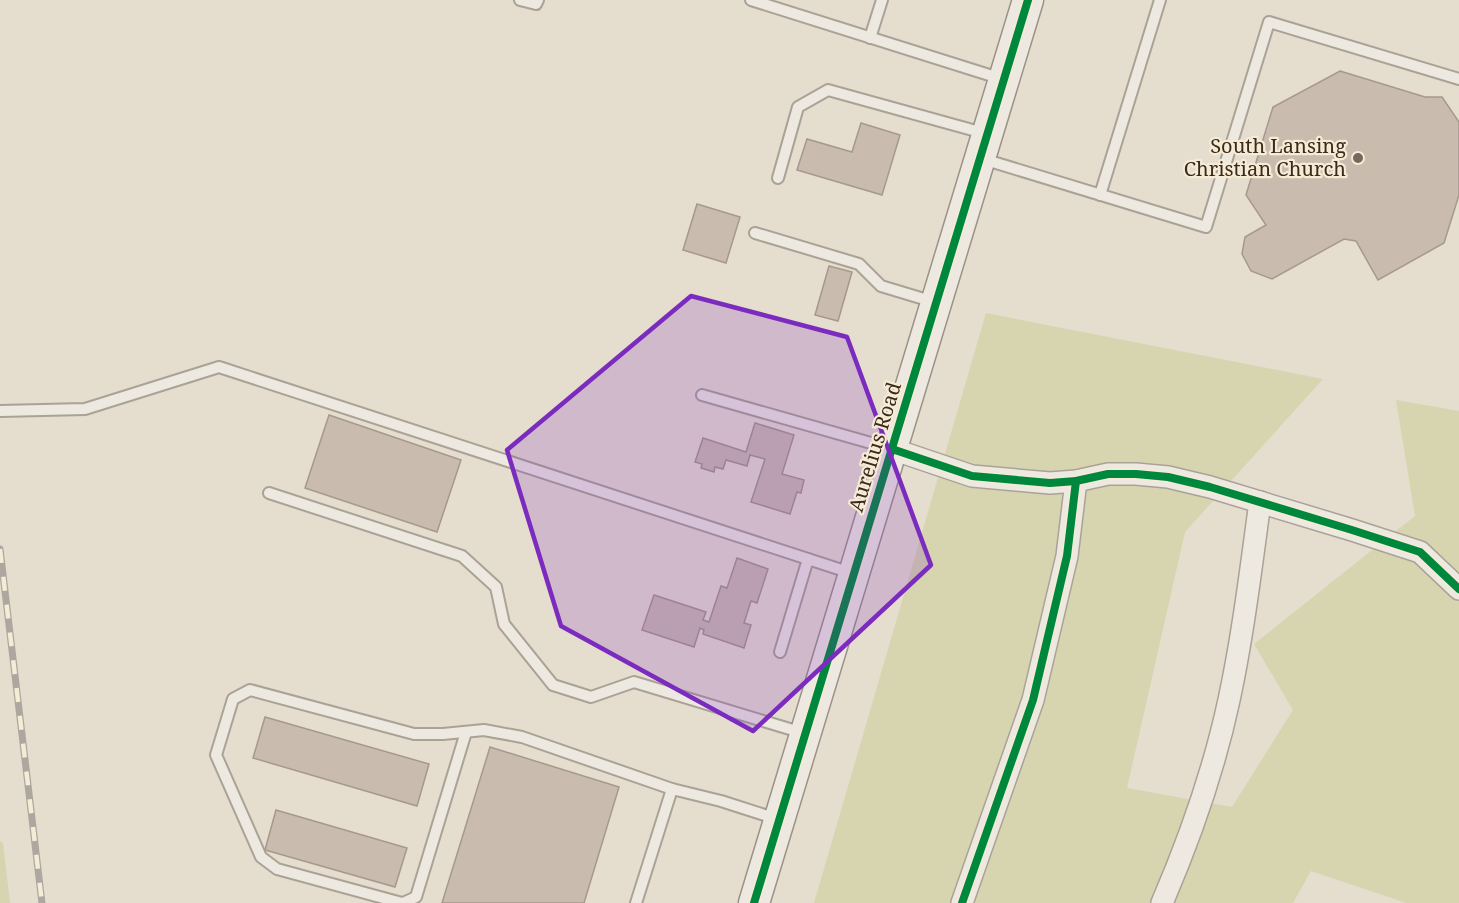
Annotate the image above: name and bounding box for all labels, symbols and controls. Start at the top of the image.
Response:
place label: South Lansing Christian Church [1184,132,1346,182]
marker: South Lansing Christian Church [1351,151,1365,165]
street label: Aurelius Road [842,379,907,515]

